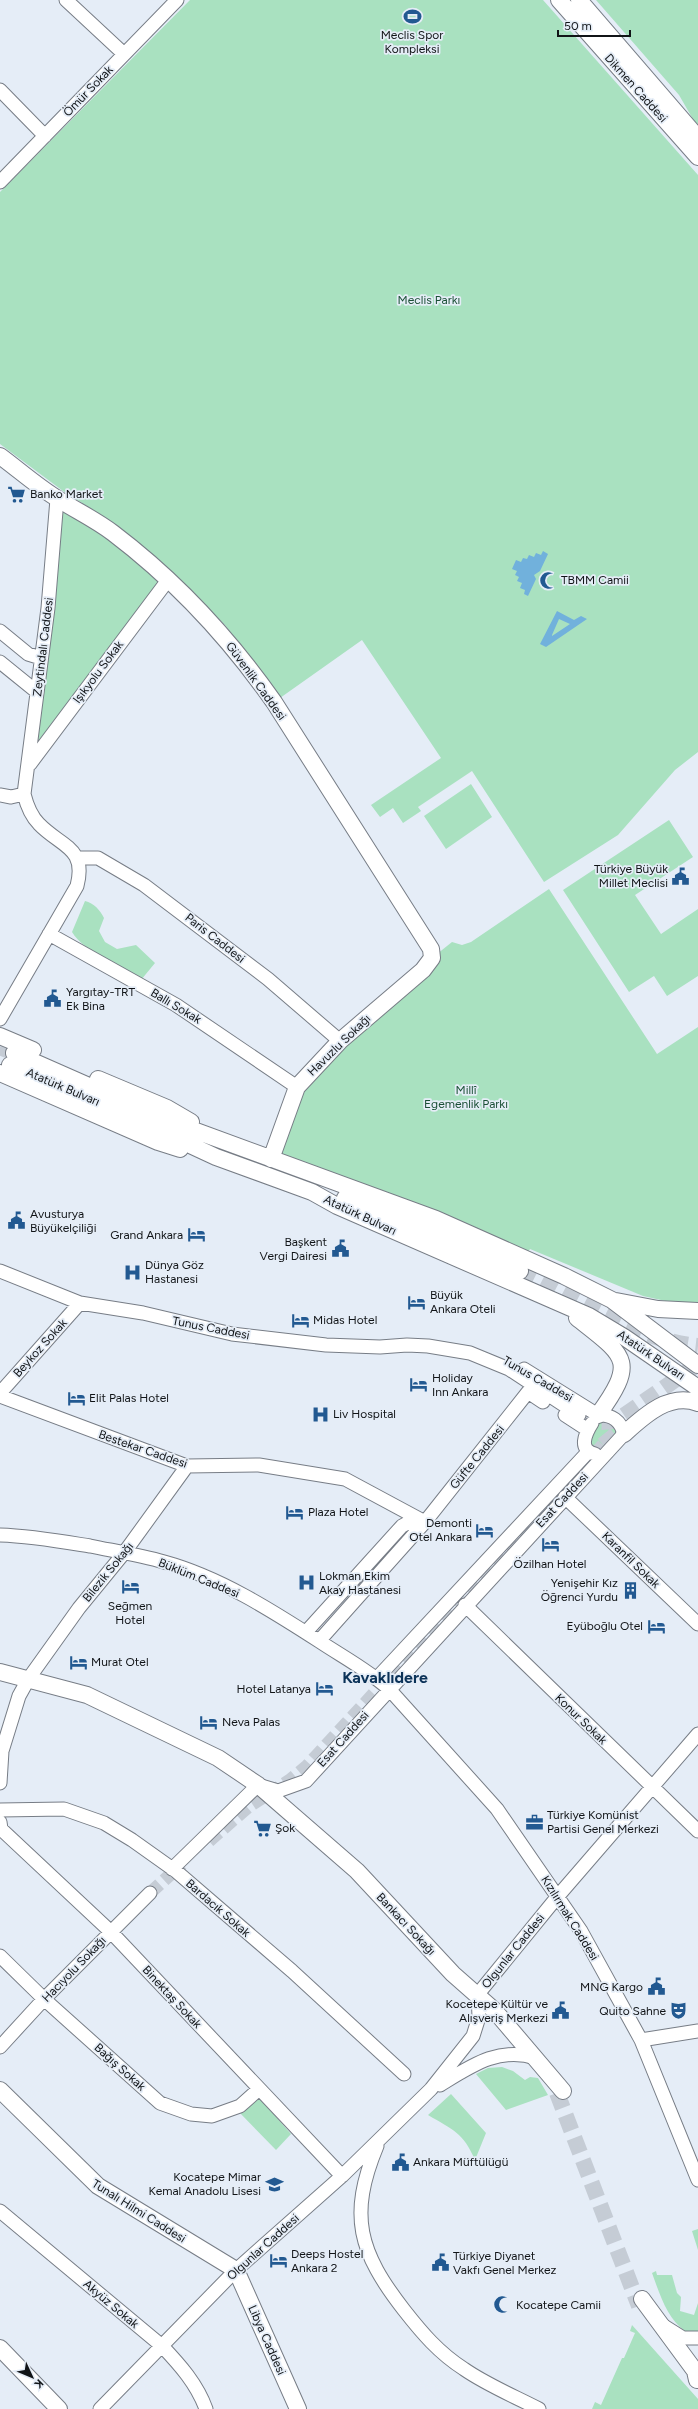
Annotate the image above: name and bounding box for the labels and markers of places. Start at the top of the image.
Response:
sports icon: Meclis Spor Kompleksi [402,6,422,26]
place label: Meclis Spor Kompleksi [381,28,443,56]
supermarket icon: Banko Market [7,484,27,504]
place label: Banko Market [30,487,103,501]
mosque icon: TBMM Camii [538,570,558,590]
place label: TBMM Camii [561,573,629,587]
place label: Türkiye Büyük Millet Meclisi [594,862,668,890]
public building icon: Türkiye Büyük Millet Meclisi [671,866,691,886]
place label: Yargıtay-TRT Ek Bina [66,985,135,1013]
public building icon: Yargıtay-TRT Ek Bina [43,989,63,1009]
place label: Avusturya Büyükelçiliği [30,1207,96,1235]
public building icon: Avusturya Büyükelçiliği [7,1211,27,1231]
hotel icon: Grand Ankara [186,1225,206,1245]
place label: Grand Ankara [110,1228,183,1242]
place label: Başkent Vergi Dairesi [260,1235,327,1263]
public building icon: Başkent Vergi Dairesi [330,1239,350,1259]
place label: Dünya Göz Hastanesi [145,1258,204,1286]
hospital icon: Dünya Göz Hastanesi [122,1262,142,1282]
place label: Büyük Ankara Oteli [430,1288,496,1316]
hotel icon: Büyük Ankara Oteli [407,1292,427,1312]
hotel icon: Midas Hotel [290,1310,310,1330]
place label: Midas Hotel [313,1313,377,1327]
place label: Holiday Inn Ankara [432,1371,488,1399]
hotel icon: Holiday Inn Ankara [409,1375,429,1395]
hotel icon: Elit Palas Hotel [66,1388,86,1408]
place label: Elit Palas Hotel [89,1391,169,1405]
hospital icon: Liv Hospital [310,1404,330,1424]
place label: Liv Hospital [333,1407,396,1421]
hotel icon: Plaza Hotel [285,1502,305,1522]
place label: Plaza Hotel [308,1505,368,1519]
place label: Demonti Otel Ankara [409,1516,472,1544]
hotel icon: Demonti Otel Ankara [475,1520,495,1540]
hotel icon: Özilhan Hotel [540,1535,560,1555]
place label: Özilhan Hotel [514,1557,586,1571]
place label: Lokman Ekim Akay Hastanesi [319,1569,401,1597]
hospital icon: Lokman Ekim Akay Hastanesi [296,1573,316,1593]
place label: Yenişehir Kız Öğrenci Yurdu [541,1576,618,1604]
hotel icon: Seğmen Hotel [120,1577,140,1597]
building icon: Yenişehir Kız Öğrenci Yurdu [621,1580,641,1600]
place label: Seğmen Hotel [108,1599,153,1627]
hotel icon: Eyüboğlu Otel [646,1616,666,1636]
place label: Eyüboğlu Otel [567,1619,643,1633]
hotel icon: Murat Otel [68,1652,88,1672]
place label: Murat Otel [91,1655,149,1669]
hotel icon: Hotel Latanya [314,1679,334,1699]
place label: Hotel Latanya [236,1682,311,1696]
hotel icon: Neva Palas [199,1712,219,1732]
place label: Neva Palas [222,1715,281,1729]
place label: Türkiye Komünist Partisi Genel Merkezi [547,1808,659,1836]
office icon: Türkiye Komünist Partisi Genel Merkezi [524,1812,544,1832]
supermarket icon: Şok [252,1818,272,1838]
place label: Şok [275,1821,295,1835]
public building icon: MNG Kargo [646,1977,666,1997]
place label: MNG Kargo [580,1980,643,1994]
place label: Kocetepe Kültür ve Alışveriş Merkezi [446,1997,548,2025]
public building icon: Kocetepe Kültür ve Alışveriş Merkezi [551,2001,571,2021]
theatre icon: Quito Sahne [669,2001,689,2021]
place label: Quito Sahne [599,2004,666,2018]
public building icon: Ankara Müftülügü [390,2152,410,2172]
place label: Ankara Müftülügü [413,2155,508,2169]
place label: Kocatepe Mimar Kemal Anadolu Lisesi [149,2170,261,2198]
school or university icon: Kocatepe Mimar Kemal Anadolu Lisesi [264,2174,284,2194]
place label: Deeps Hostel Ankara 2 [291,2247,363,2275]
place label: Türkiye Diyanet Vakfı Genel Merkez [453,2249,556,2277]
hotel icon: Deeps Hostel Ankara 2 [268,2251,288,2271]
public building icon: Türkiye Diyanet Vakfı Genel Merkez [430,2253,450,2273]
mosque icon: Kocatepe Camii [493,2295,513,2315]
place label: Kocatepe Camii [516,2298,601,2312]

